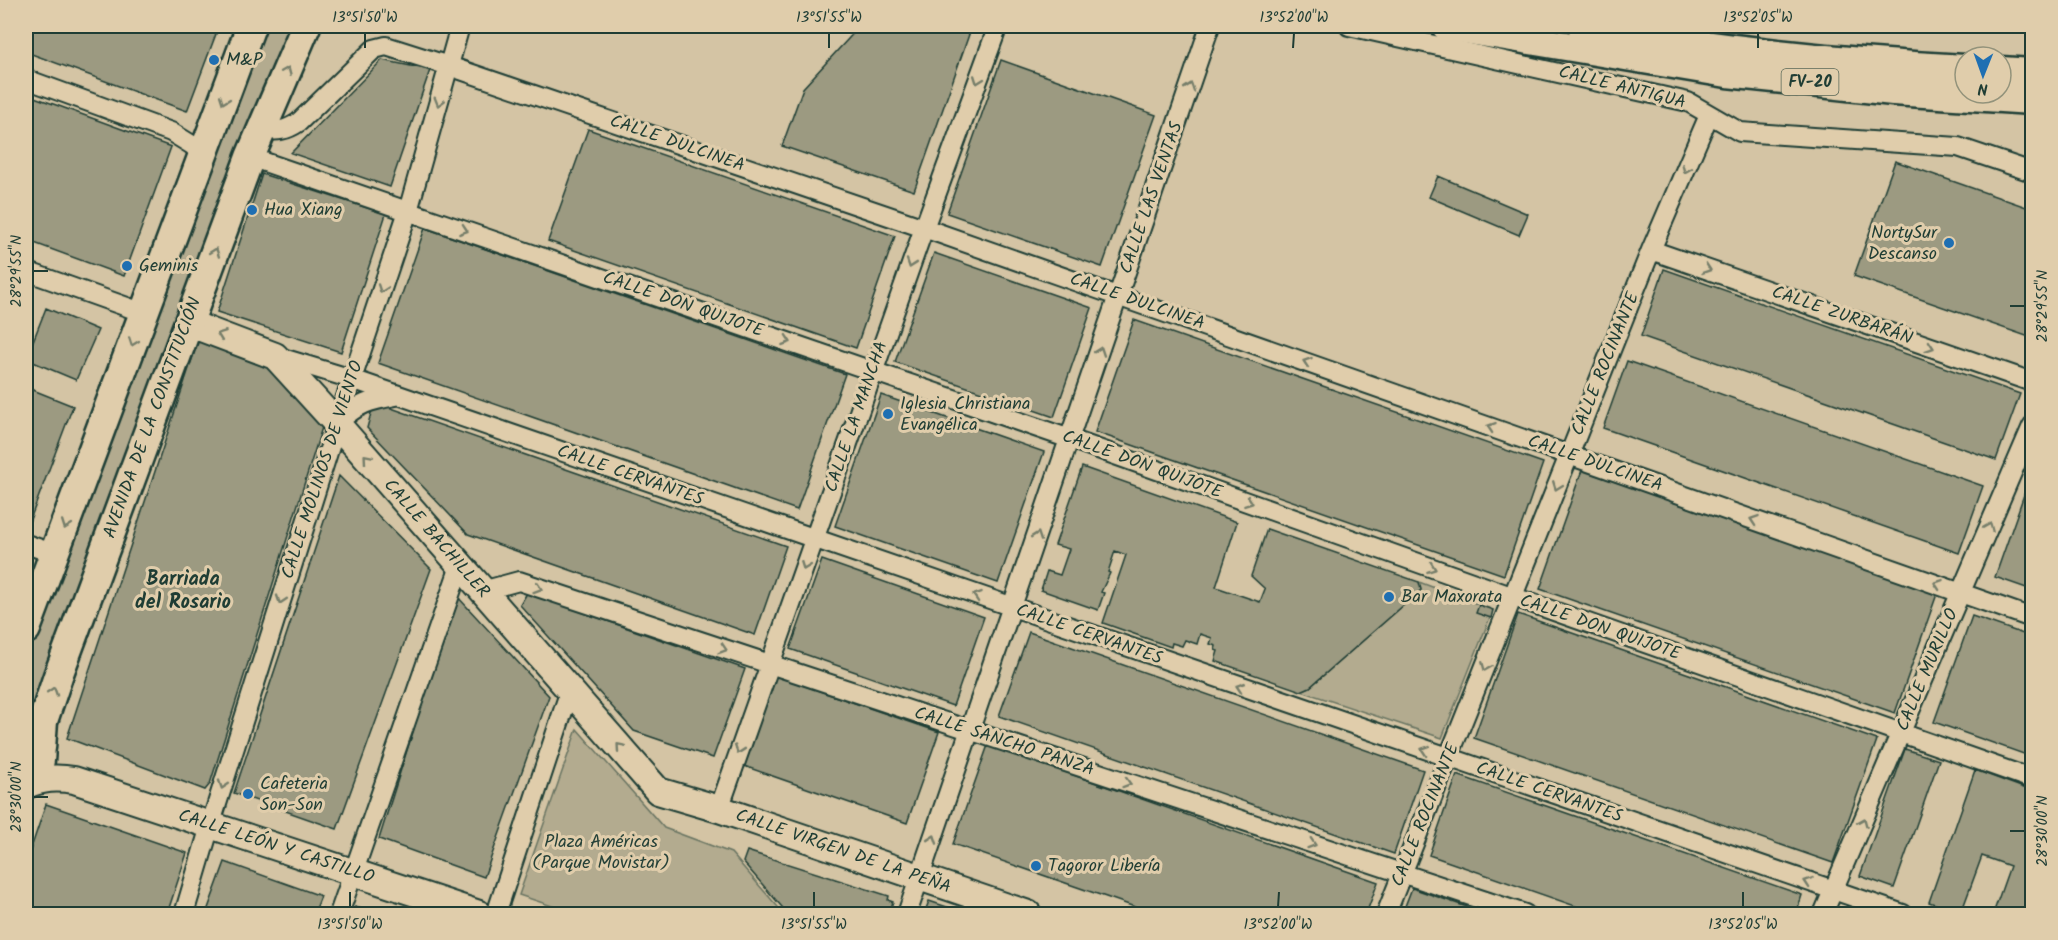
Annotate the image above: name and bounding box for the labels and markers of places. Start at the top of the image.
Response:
place label: M&P [226,46,264,75]
marker: M&P [207,53,221,67]
place label: Hua Xiang [264,196,342,225]
marker: Hua Xiang [245,203,259,217]
place label: NortySur Descanso [1868,219,1938,269]
marker: NortySur Descanso [1942,236,1956,250]
place label: Geminis [139,252,199,281]
marker: Geminis [120,259,134,273]
place label: Iglesia Christiana Evangélica [900,390,1030,440]
marker: Iglesia Christiana Evangélica [881,407,895,421]
place label: Bar Maxorata [1401,583,1502,612]
marker: Bar Maxorata [1382,590,1396,604]
place label: Cafeteria Son-Son [260,770,328,820]
marker: Cafeteria Son-Son [241,787,255,801]
place label: Tagoror Libería [1048,852,1160,881]
marker: Tagoror Libería [1029,859,1043,873]

